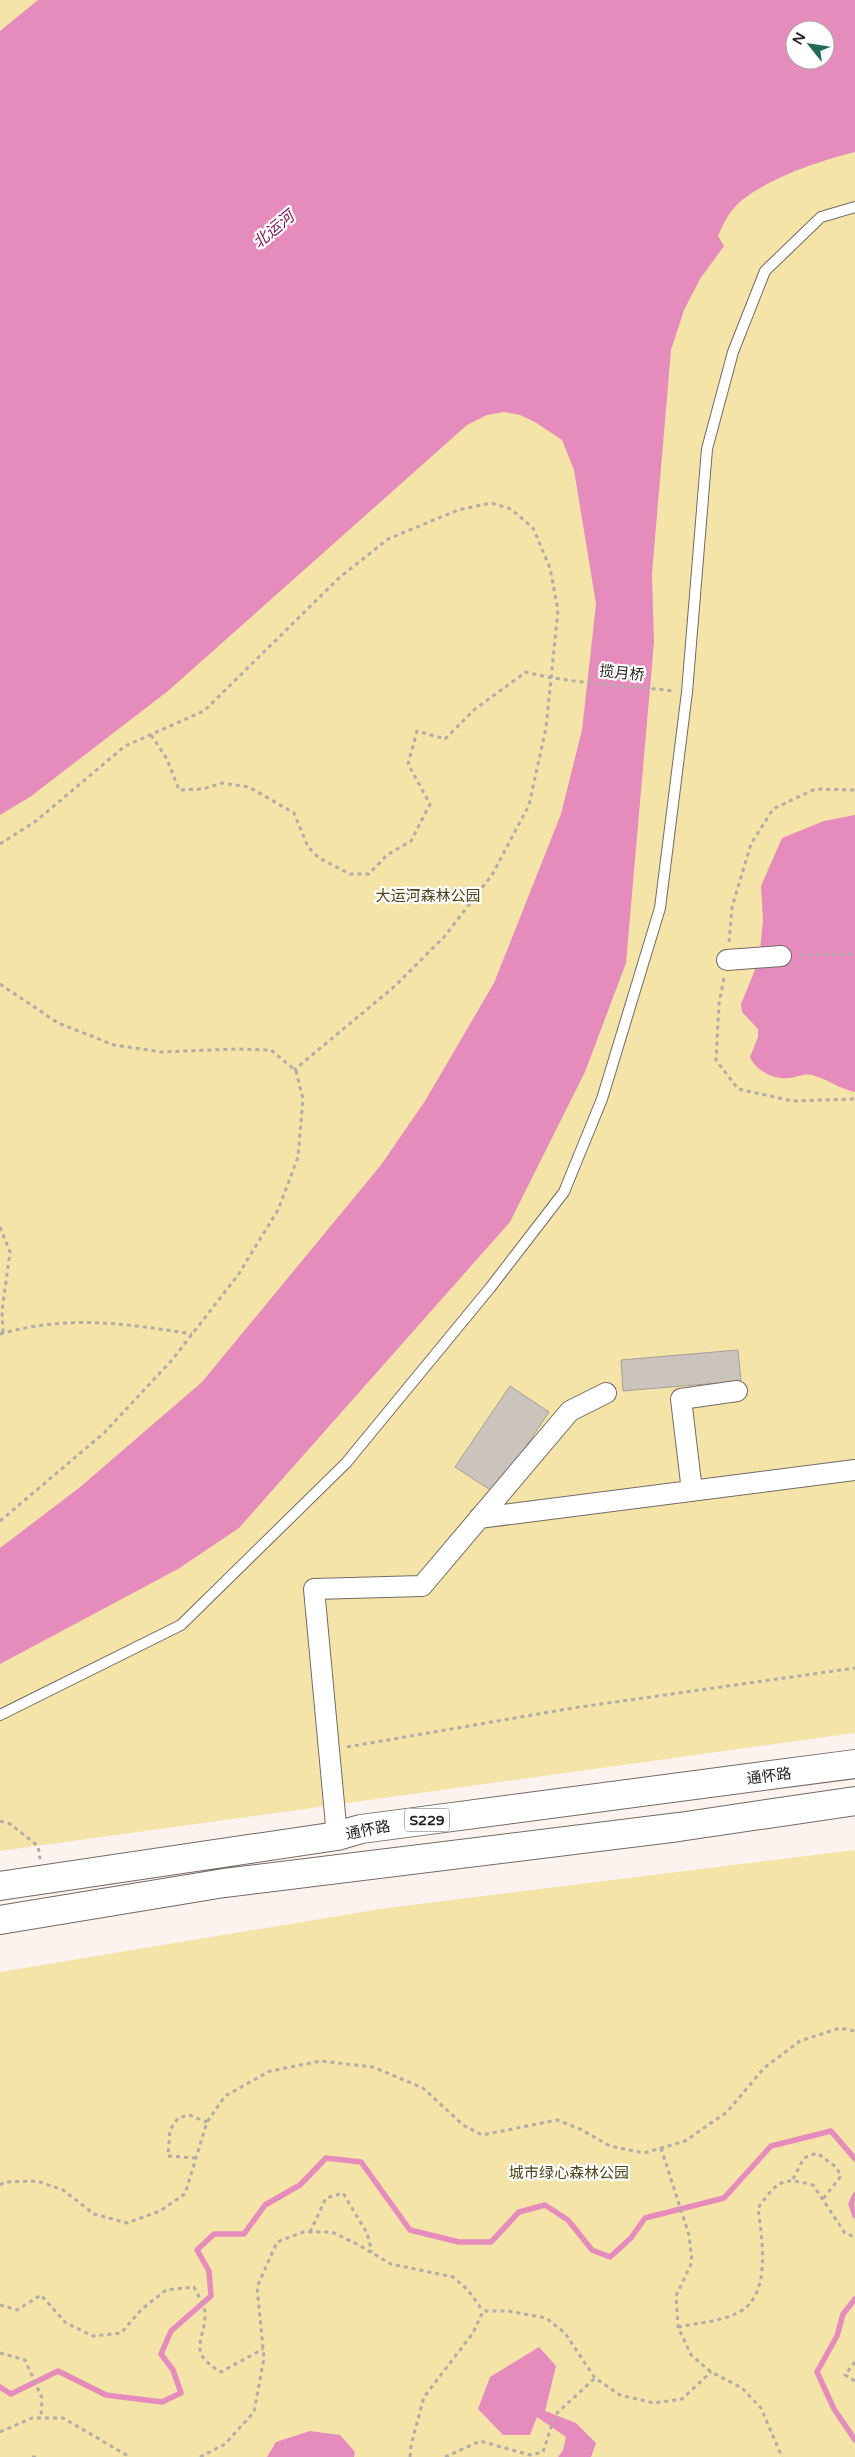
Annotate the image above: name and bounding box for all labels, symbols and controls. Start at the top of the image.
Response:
north arrow [785,20,835,70]
text: N [789,30,809,48]
water label: 北运河 [249,205,301,253]
street label: 揽月桥 [599,662,645,684]
park label: 大运河森林公园 [375,887,481,905]
street label: 通怀路 [746,1764,792,1788]
road number: S229 [404,1808,450,1832]
street label: 通怀路 [344,1817,392,1843]
park label: 城市绿心森林公园 [509,2164,629,2182]

